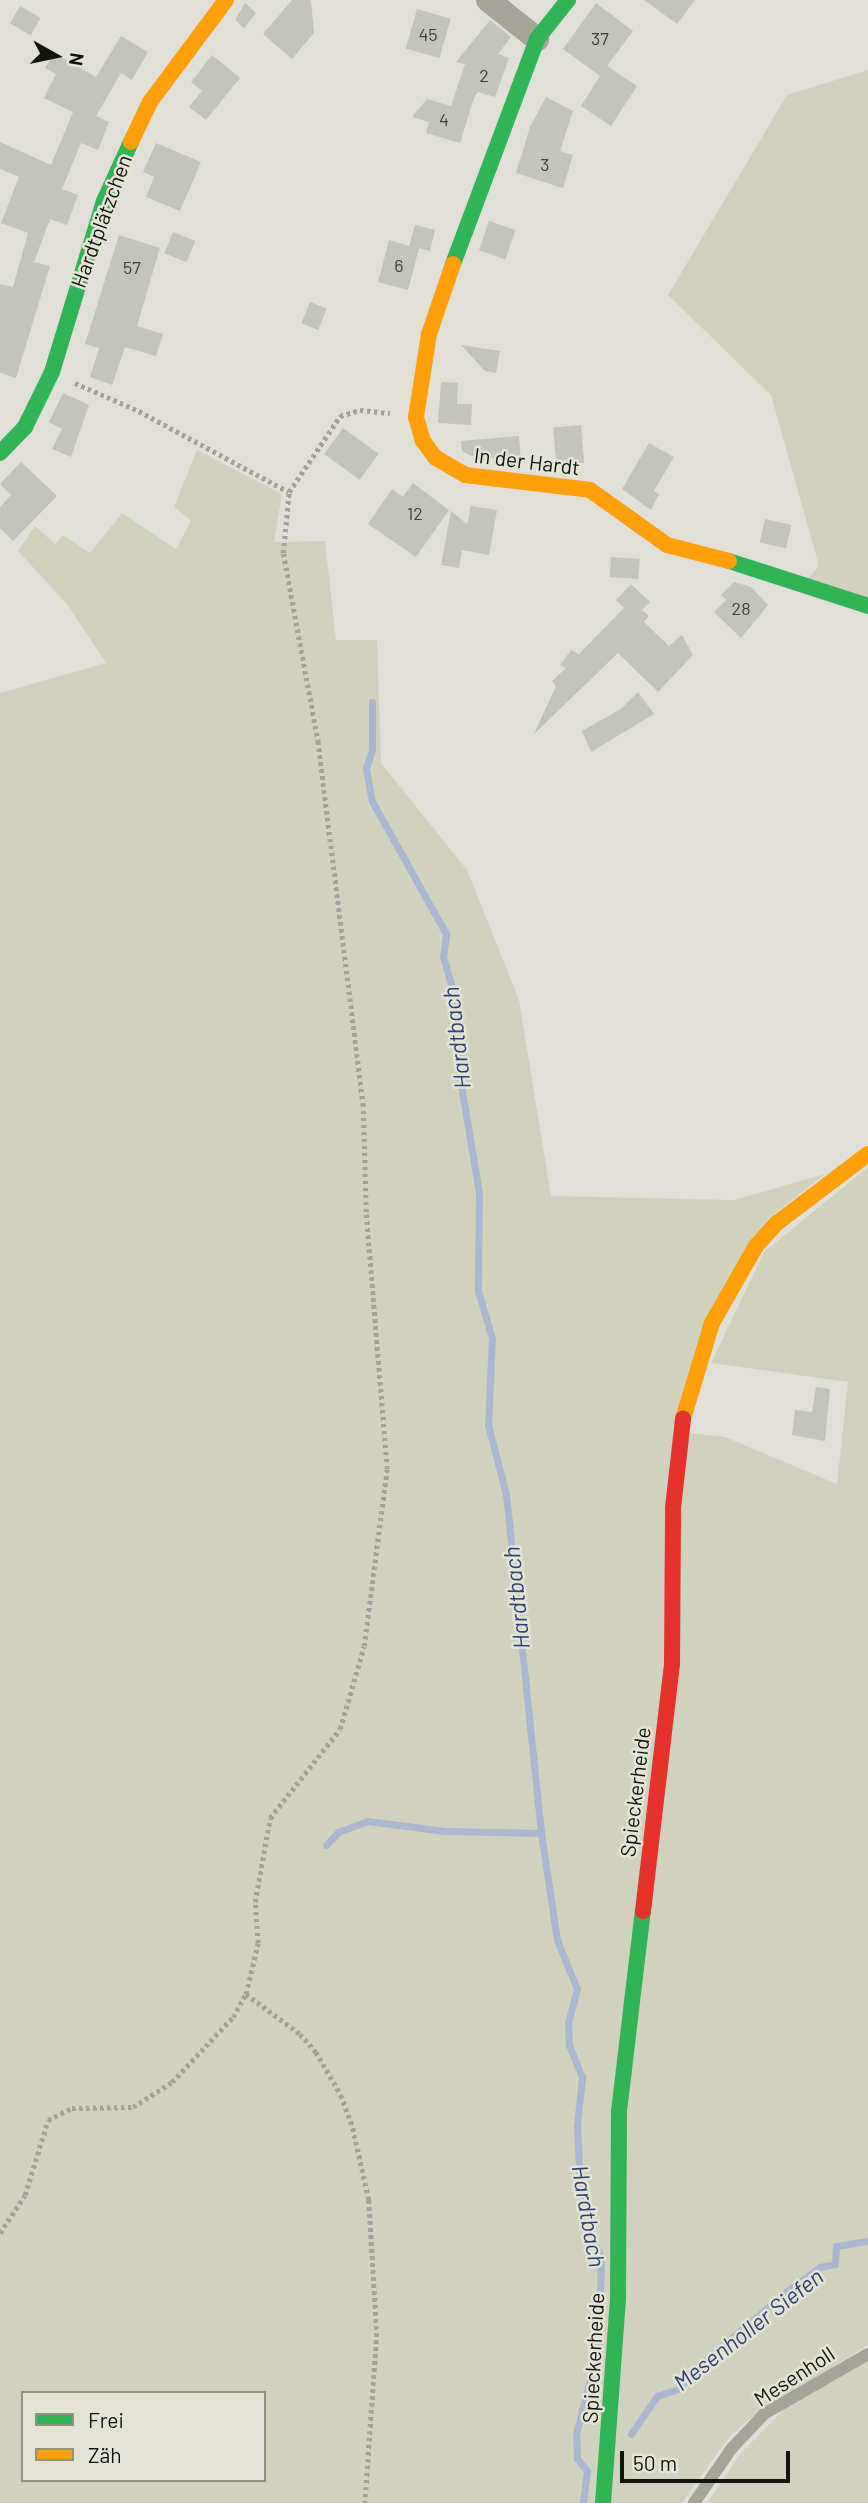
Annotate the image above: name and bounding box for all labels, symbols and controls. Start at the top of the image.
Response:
north arrow [21,21,91,91]
house number: 45 [418,23,438,45]
house number: 37 [591,27,609,49]
text: N [65,51,90,67]
house number: 2 [479,64,489,86]
house number: 4 [439,108,449,130]
street label: Hardtplätzchen [65,151,137,291]
house number: 3 [540,153,550,175]
house number: 6 [394,254,404,276]
house number: 57 [123,256,141,278]
street label: In der Hardt [473,442,581,480]
house number: 12 [407,502,423,524]
house number: 28 [731,597,751,619]
water label: Hardtbach [436,985,476,1091]
water label: Hardtbach [497,1545,535,1651]
street label: Spieckerheide [615,1726,655,1858]
water label: Hardtbach [566,2163,612,2269]
water label: Mesenholler Siefen [668,2262,828,2396]
street label: Spieckerheide [577,2292,609,2424]
street label: Mesenholl [749,2341,839,2411]
legend [21,2391,266,2482]
text: Frei [88,2407,124,2432]
scale bar [623,2436,793,2480]
text: Zäh [88,2442,122,2467]
text: 50 m [633,2450,677,2475]

